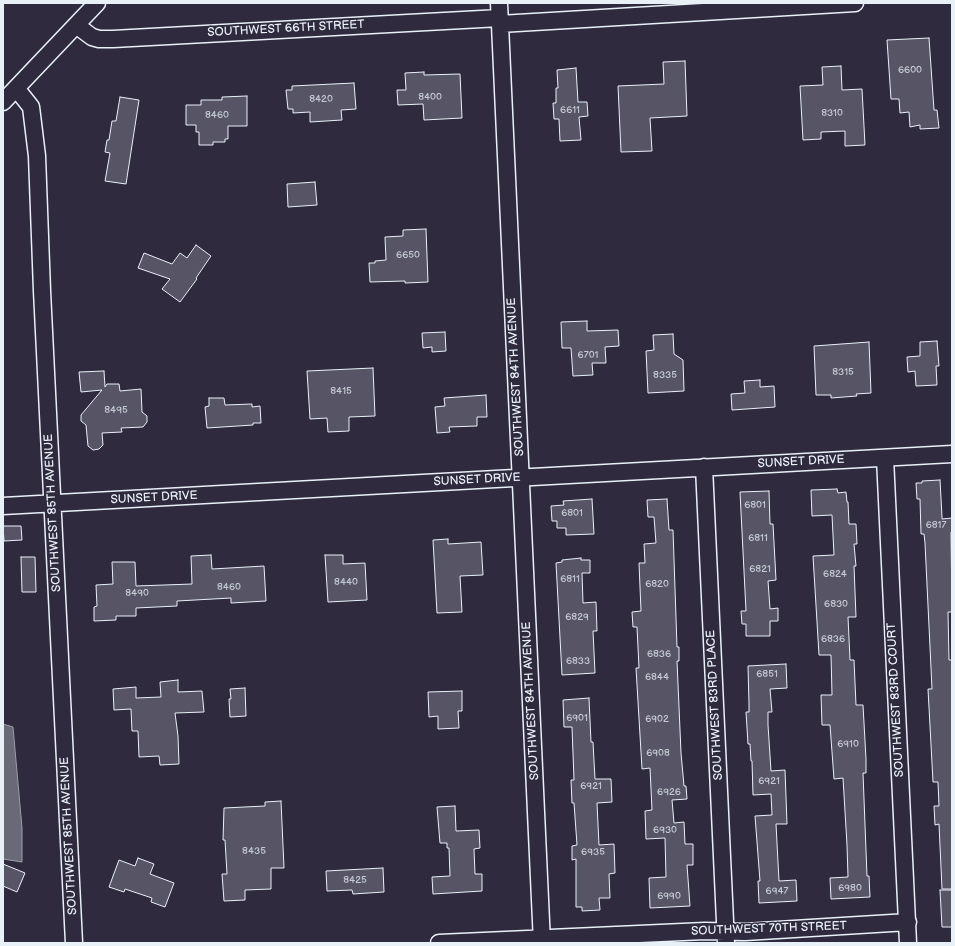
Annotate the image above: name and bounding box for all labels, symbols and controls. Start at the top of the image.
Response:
street label: SOUTHWEST 66TH STREET [207,18,365,40]
house number: 6600 [898,64,922,76]
house number: 8400 [418,91,442,103]
house number: 8420 [309,93,333,105]
house number: 6611 [560,104,580,116]
house number: 8310 [821,107,843,119]
house number: 8460 [205,109,229,121]
house number: 6650 [396,249,420,261]
street label: SOUTHWEST 84TH AVENUE [505,297,527,457]
house number: 6701 [578,349,598,361]
house number: 8315 [832,366,854,378]
house number: 8335 [653,369,677,381]
house number: 8415 [330,385,352,397]
house number: 8495 [104,404,128,416]
street label: SOUTHWEST 85TH AVENUE [42,434,64,592]
street label: SUNSET DRIVE [757,453,845,471]
street label: SUNSET DRIVE [433,471,521,489]
street label: SUNSET DRIVE [110,489,198,507]
house number: 6801 [744,499,766,511]
house number: 6801 [561,507,583,519]
house number: 6817 [926,519,946,531]
house number: 6811 [748,532,768,544]
house number: 6821 [749,563,771,575]
house number: 6824 [823,568,847,580]
house number: 6811 [560,573,580,585]
house number: 8440 [334,576,358,588]
house number: 6820 [645,578,669,590]
house number: 8460 [217,581,241,593]
house number: 8490 [125,587,149,599]
house number: 6830 [824,598,848,610]
house number: 6829 [565,611,589,623]
street label: SOUTHWEST 84TH AVENUE [520,621,542,781]
street label: SOUTHWEST 83RD COURT [885,622,907,778]
street label: SOUTHWEST 83RD PLACE [704,630,726,780]
house number: 6836 [821,633,845,645]
house number: 6836 [647,648,671,660]
house number: 6833 [566,655,590,667]
house number: 6851 [756,668,778,680]
house number: 6844 [645,671,669,683]
house number: 6901 [566,712,588,724]
house number: 6902 [645,713,669,725]
house number: 6910 [837,738,859,750]
house number: 6908 [646,747,670,759]
street label: SOUTHWEST 85TH AVENUE [58,757,80,915]
house number: 6921 [758,775,780,787]
house number: 6921 [580,780,602,792]
house number: 6926 [657,786,681,798]
house number: 6930 [653,824,677,836]
house number: 8435 [242,845,266,857]
house number: 6935 [581,846,605,858]
house number: 8425 [343,874,367,886]
house number: 6980 [838,882,862,894]
house number: 6947 [766,885,788,897]
house number: 6990 [657,890,681,902]
street label: SOUTHWEST 70TH STREET [691,919,847,939]

